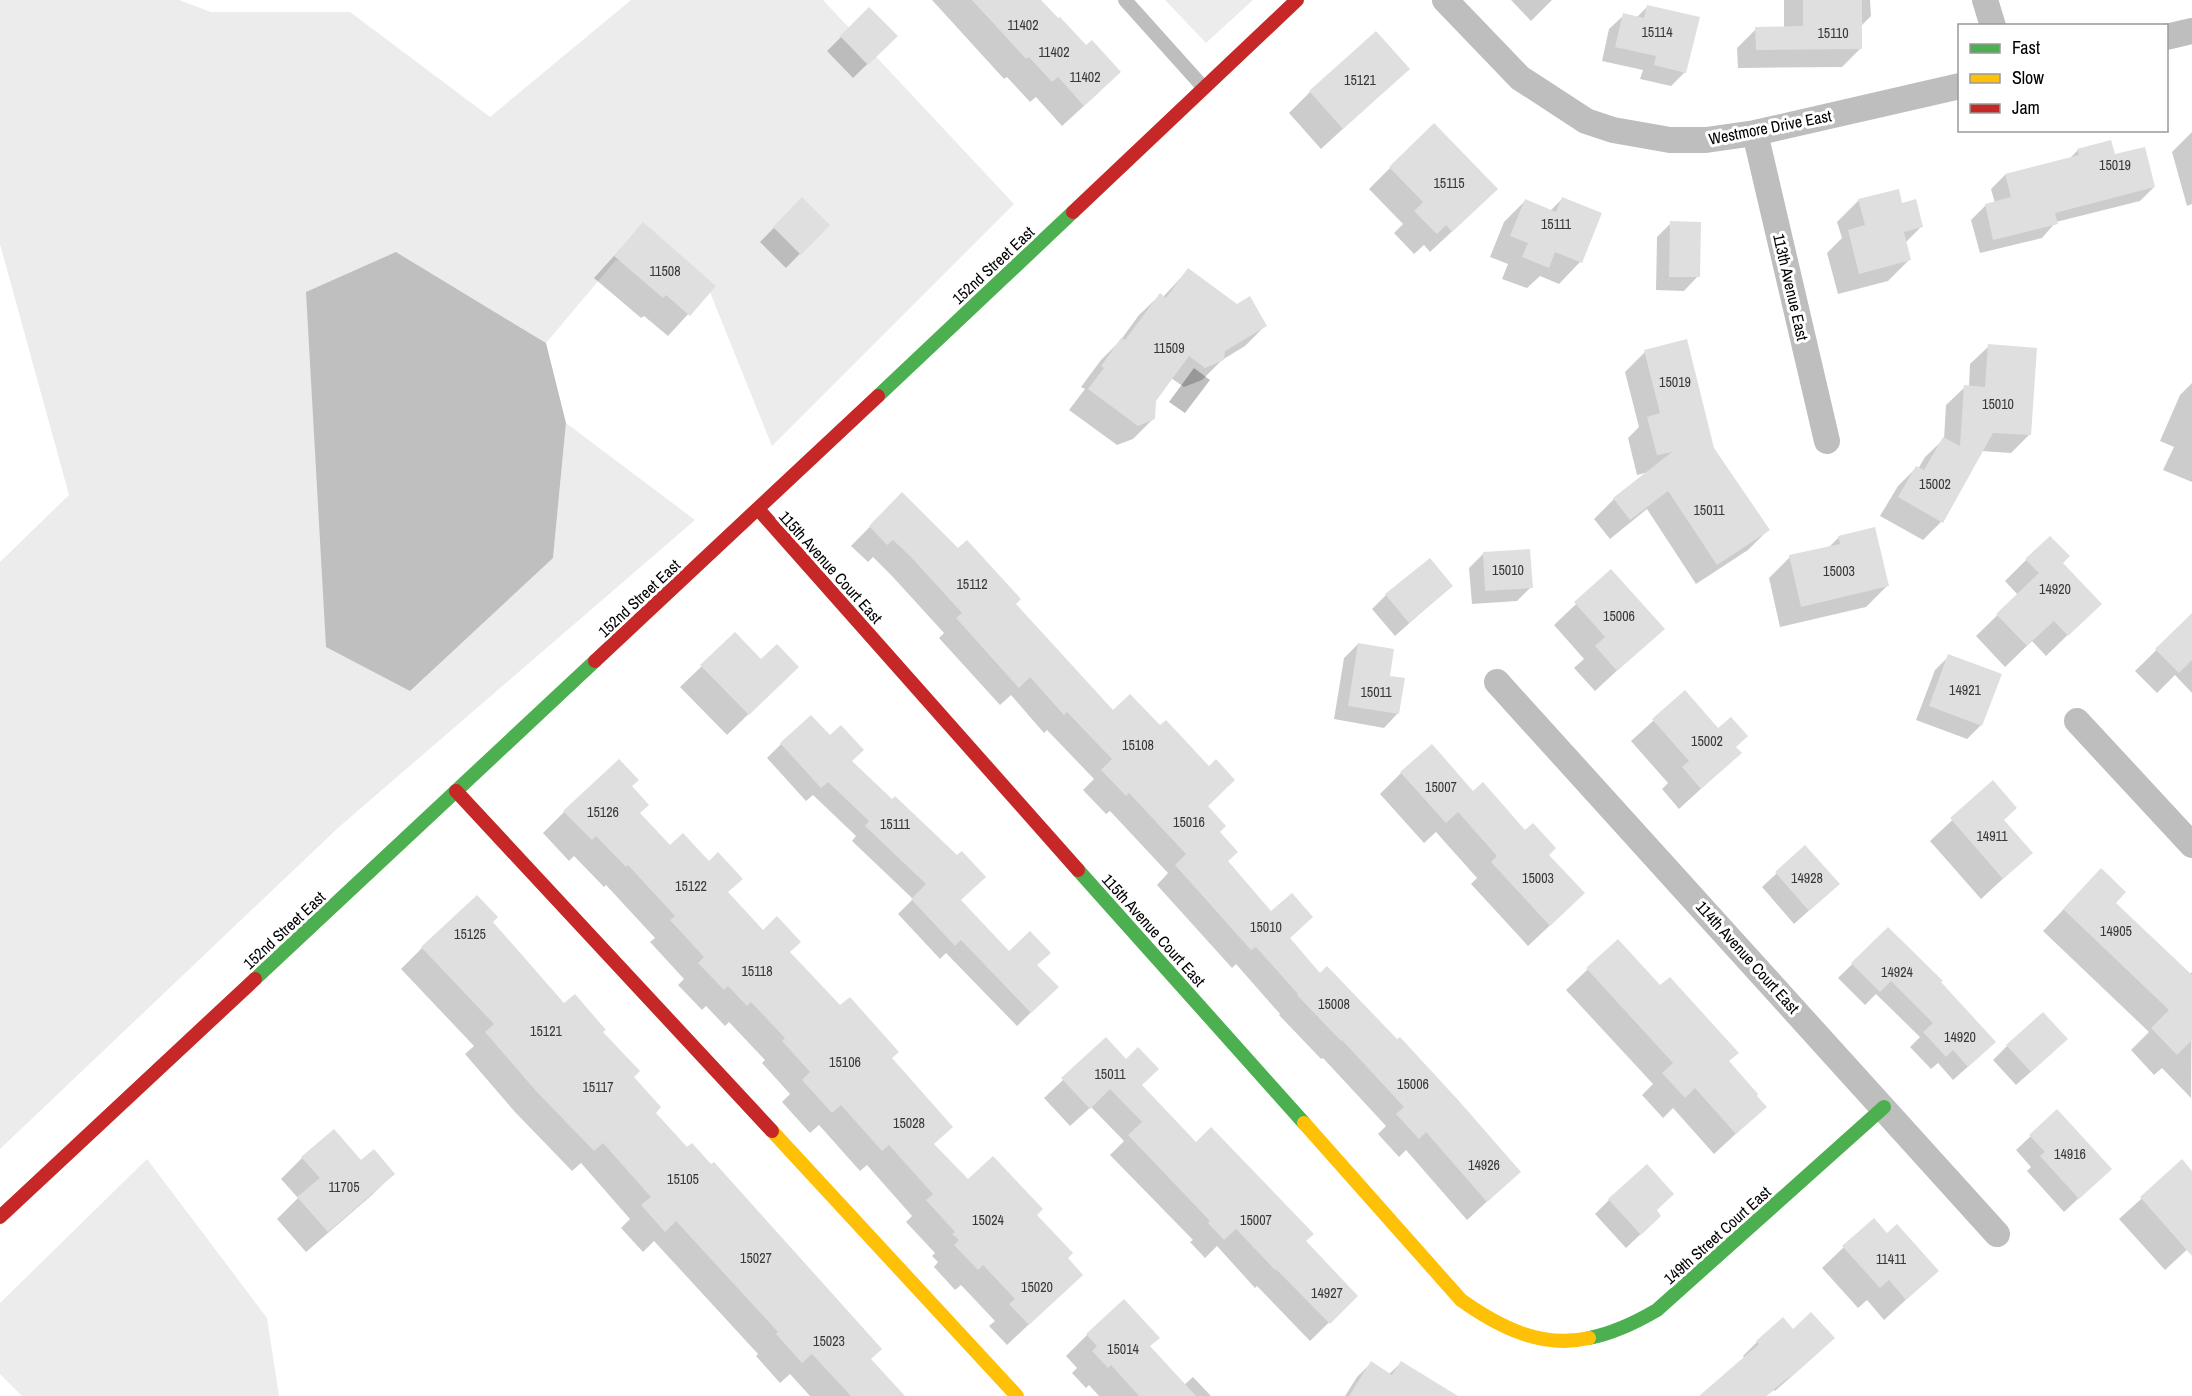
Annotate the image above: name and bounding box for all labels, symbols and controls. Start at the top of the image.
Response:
house number: 11402 [1007,16,1039,34]
house number: 15114 [1641,23,1673,41]
house number: 15110 [1817,24,1849,42]
legend [1958,24,2168,132]
text: Fast [2012,35,2040,60]
house number: 11402 [1038,43,1070,61]
text: Slow [2012,65,2044,90]
house number: 11402 [1069,68,1101,86]
house number: 15121 [1344,71,1377,89]
text: Jam [2012,95,2040,120]
street label: Westmore Drive East [1707,104,1834,150]
house number: 15019 [2099,156,2131,174]
house number: 15115 [1433,174,1465,192]
house number: 15111 [1541,215,1572,233]
street label: 152nd Street East [947,221,1039,309]
street label: 113th Avenue East [1768,231,1814,343]
house number: 11508 [649,262,681,280]
house number: 11509 [1153,339,1185,357]
house number: 15019 [1659,373,1691,391]
house number: 15010 [1982,395,2014,413]
house number: 15002 [1919,475,1951,493]
house number: 15011 [1693,501,1725,519]
street label: 115th Avenue Court East [774,506,888,628]
street label: 152nd Street East [593,554,685,642]
house number: 15010 [1492,561,1524,579]
house number: 15003 [1823,562,1855,580]
house number: 15112 [956,575,988,593]
house number: 14920 [2039,580,2071,598]
house number: 15006 [1603,607,1635,625]
house number: 14921 [1949,681,1982,699]
house number: 15011 [1360,683,1392,701]
house number: 15002 [1691,732,1723,750]
house number: 15108 [1122,736,1154,754]
house number: 15007 [1425,778,1457,796]
house number: 15126 [587,803,619,821]
house number: 15016 [1173,813,1205,831]
house number: 15111 [880,815,911,833]
house number: 14911 [1976,827,2008,845]
street label: 115th Avenue Court East [1097,869,1211,991]
house number: 15003 [1522,869,1554,887]
house number: 14928 [1791,869,1823,887]
house number: 15122 [675,877,707,895]
street label: 152nd Street East [238,886,330,974]
street label: 114th Avenue Court East [1691,896,1805,1018]
house number: 15010 [1250,918,1282,936]
house number: 14905 [2100,922,2132,940]
house number: 15125 [454,925,486,943]
house number: 15118 [741,962,773,980]
house number: 14924 [1881,963,1914,981]
house number: 15008 [1318,995,1350,1013]
house number: 15121 [530,1022,563,1040]
house number: 14920 [1944,1028,1976,1046]
house number: 15106 [829,1053,861,1071]
house number: 15011 [1094,1065,1126,1083]
house number: 15006 [1397,1075,1429,1093]
house number: 15117 [582,1078,614,1096]
house number: 15028 [893,1114,925,1132]
house number: 14916 [2054,1145,2086,1163]
house number: 14926 [1468,1156,1500,1174]
house number: 15105 [667,1170,699,1188]
house number: 11705 [328,1178,360,1196]
street label: 149th Street Court East [1659,1181,1776,1289]
house number: 15024 [972,1211,1005,1229]
house number: 15007 [1240,1211,1272,1229]
house number: 15027 [740,1249,772,1267]
house number: 11411 [1876,1250,1907,1268]
house number: 15020 [1021,1278,1053,1296]
house number: 14927 [1311,1284,1343,1302]
house number: 15023 [813,1332,845,1350]
house number: 15014 [1107,1340,1140,1358]

